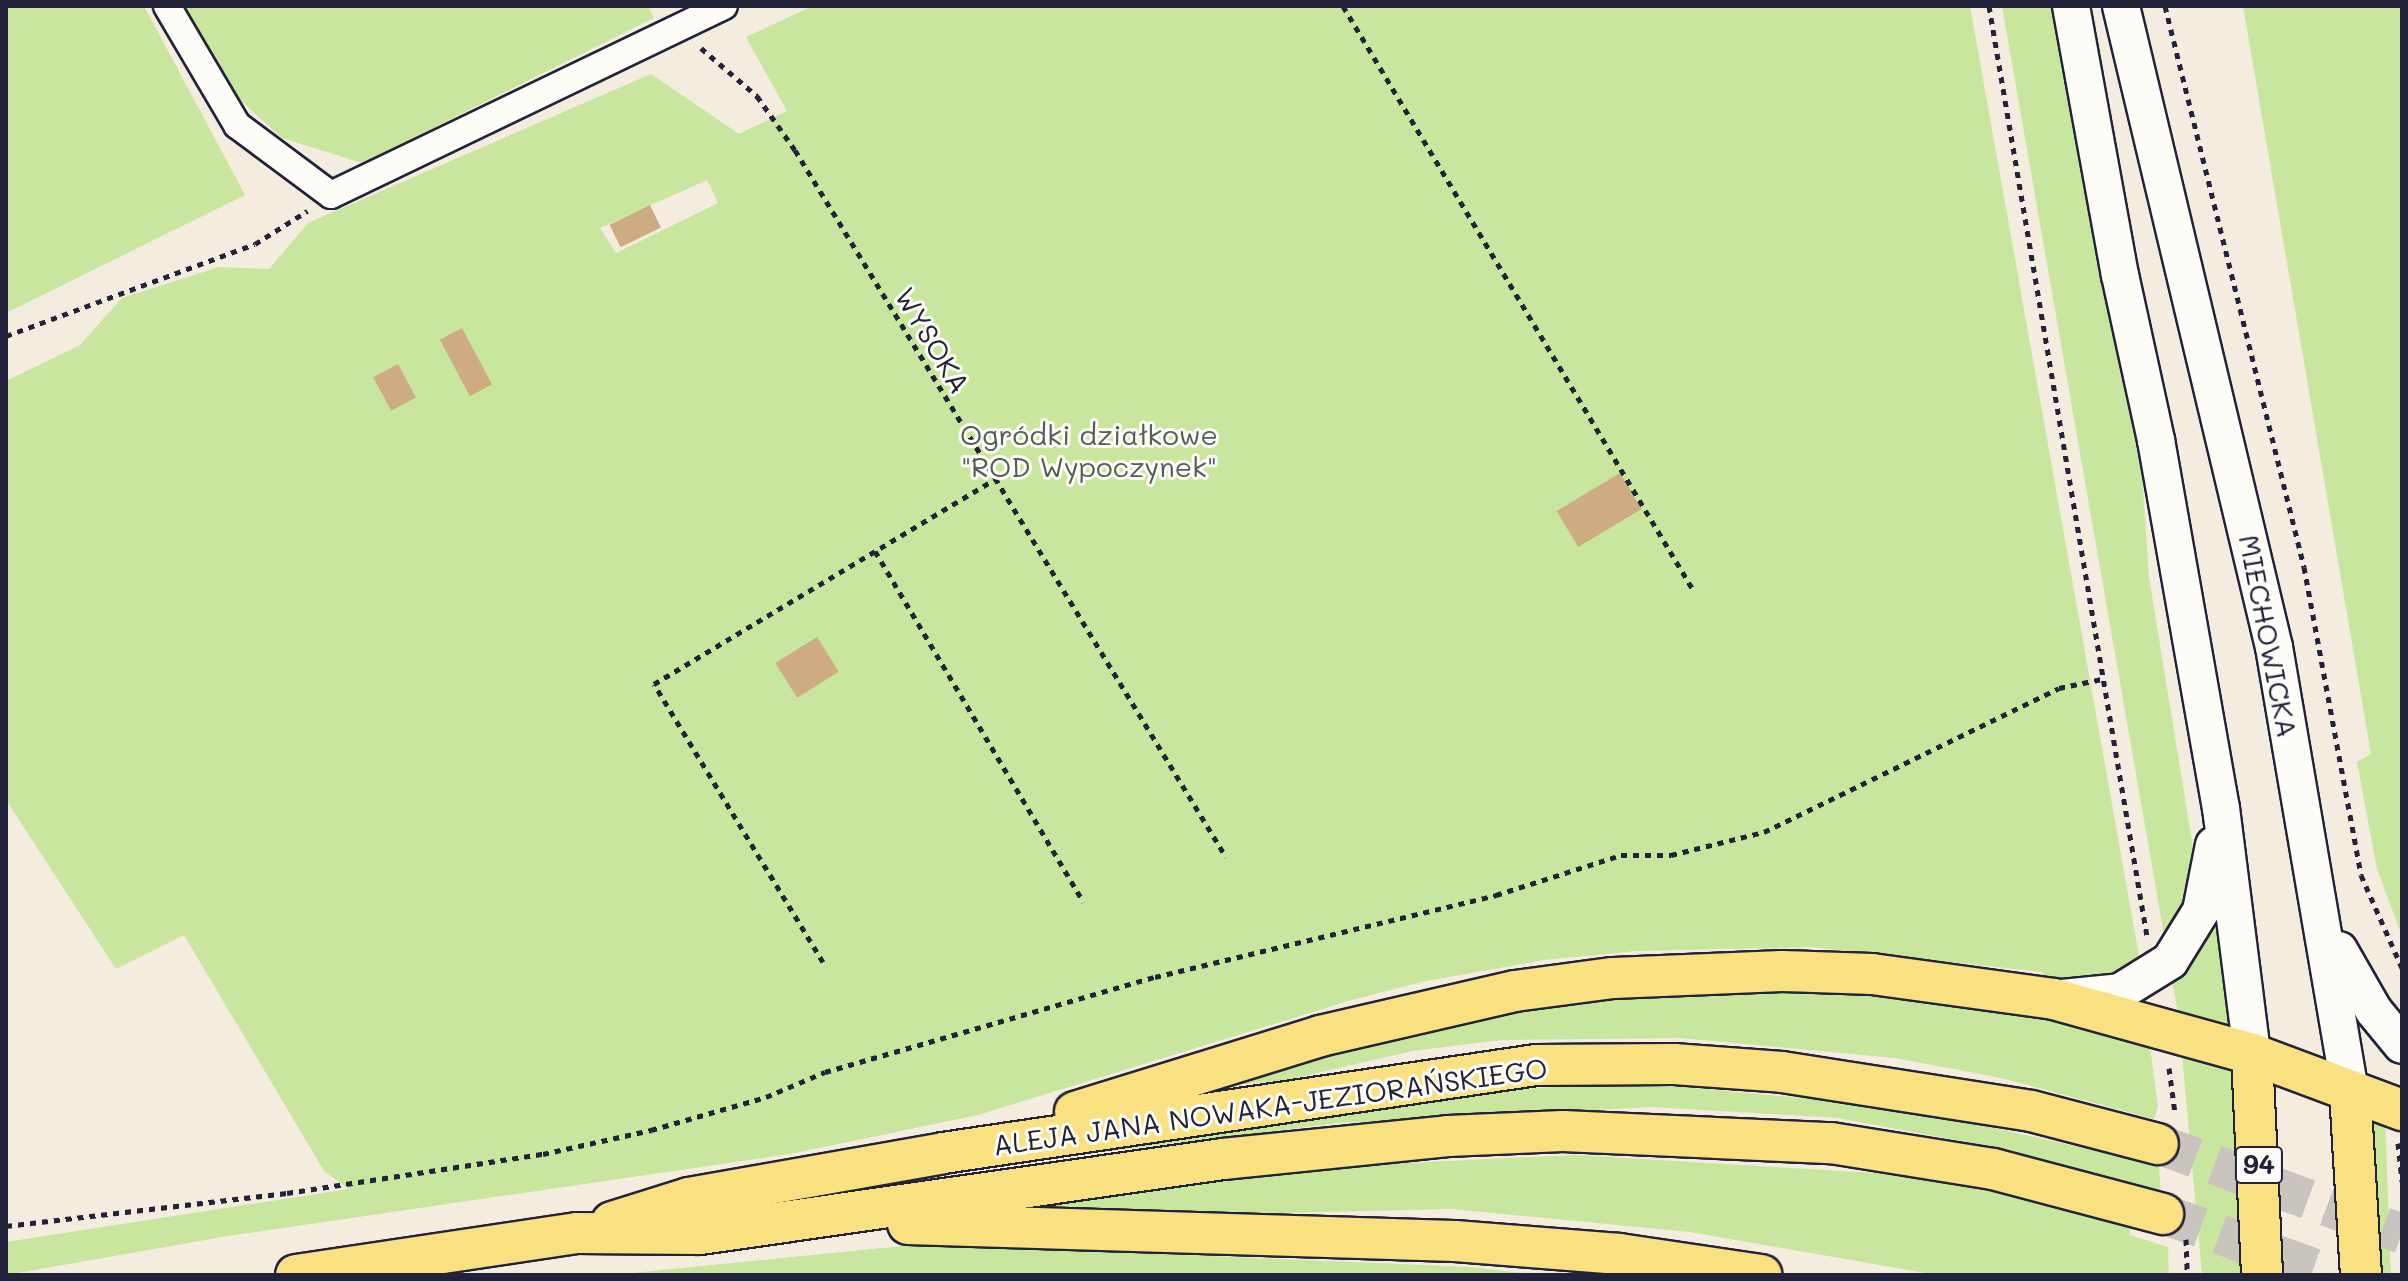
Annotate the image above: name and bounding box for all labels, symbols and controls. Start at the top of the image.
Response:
street label: WYSOKA [888,281,978,399]
park label: Ogródki działkowe "ROD Wypoczynek" [960,417,1218,483]
street label: MIECHOWICKA [2233,532,2305,740]
street label: ALEJA JANA NOWAKA-JEZIORAŃSKIEGO [991,1050,1549,1162]
road number: 94 [2233,1143,2285,1187]

